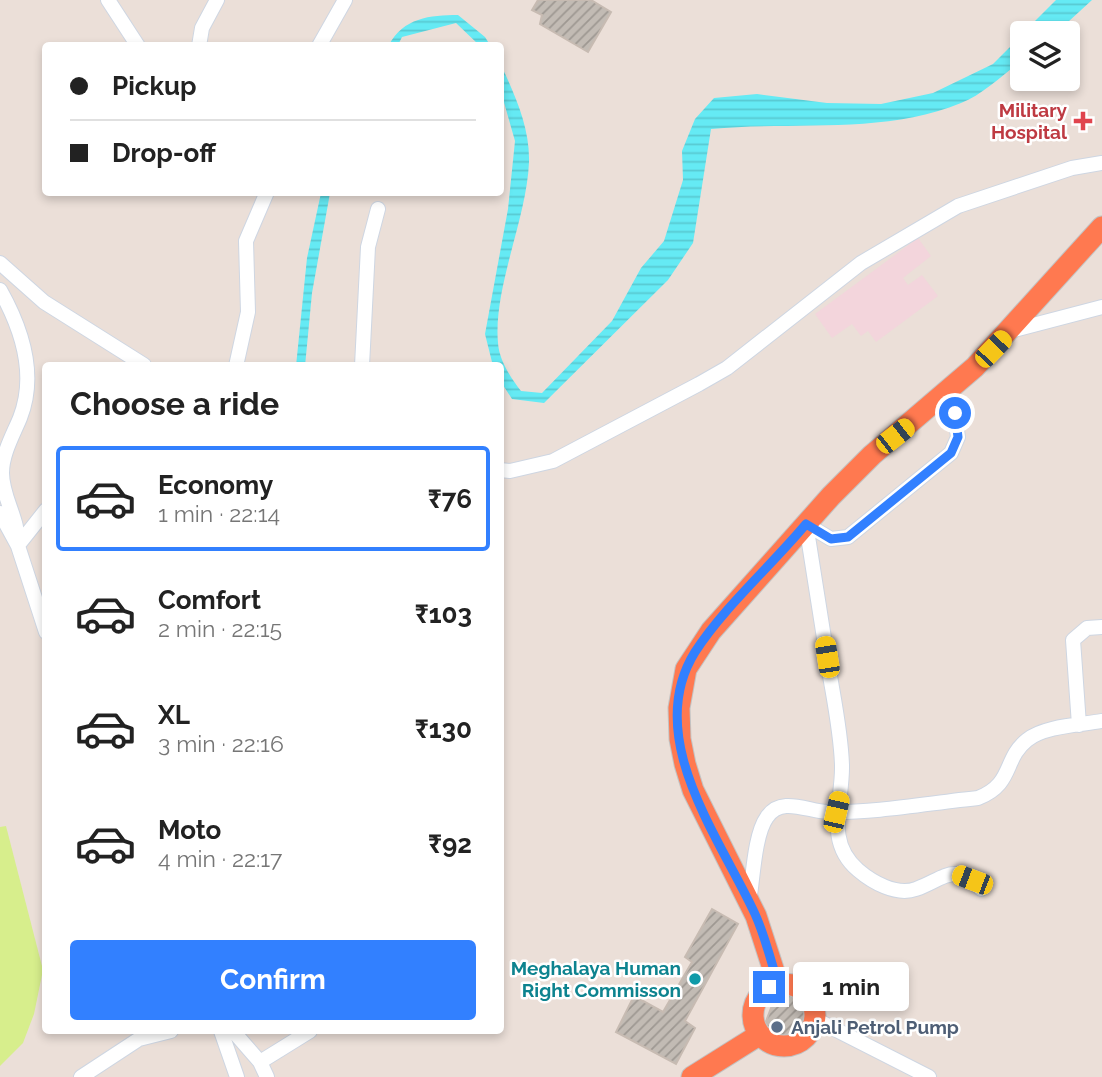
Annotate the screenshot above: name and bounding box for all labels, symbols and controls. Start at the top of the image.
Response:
map controls [1010,21,1080,91]
button: layers [1010,21,1080,91]
text: Pickup [112,71,197,101]
place label: Military Hospital [991,99,1068,143]
marker: Military Hospital [1073,111,1093,131]
text: Drop-off [112,138,216,168]
car [971,327,1016,371]
text: Choose a ride [70,385,279,422]
route start [939,397,971,429]
car [872,415,919,457]
icon: car [74,467,137,530]
text: Economy [158,470,273,500]
text: ₹76 [428,484,472,514]
text: 1 min · 22:14 [158,500,280,527]
icon: car [74,582,137,645]
text: Comfort [158,585,261,615]
text: ₹103 [415,599,472,629]
text: 2 min · 22:15 [158,615,282,642]
car [814,635,841,679]
icon: car [74,697,137,760]
text: XL [158,700,190,730]
text: ₹130 [415,714,472,744]
text: 3 min · 22:16 [158,730,284,757]
car [822,789,851,835]
icon: car [74,812,137,875]
text: Moto [158,815,221,845]
text: ₹92 [428,829,472,859]
text: 4 min · 22:17 [158,845,282,872]
car [949,863,996,897]
button: Confirm [70,940,476,1020]
place label: Meghalaya Human Right Commisson [511,957,681,1001]
callout: 1 min [794,962,909,1012]
marker: Meghalaya Human Right Commisson [687,971,703,987]
route end [753,971,785,1003]
text: 1 min [822,973,880,1000]
place label: Anjali Petrol Pump [791,1016,959,1038]
marker: Anjali Petrol Pump [769,1019,785,1035]

